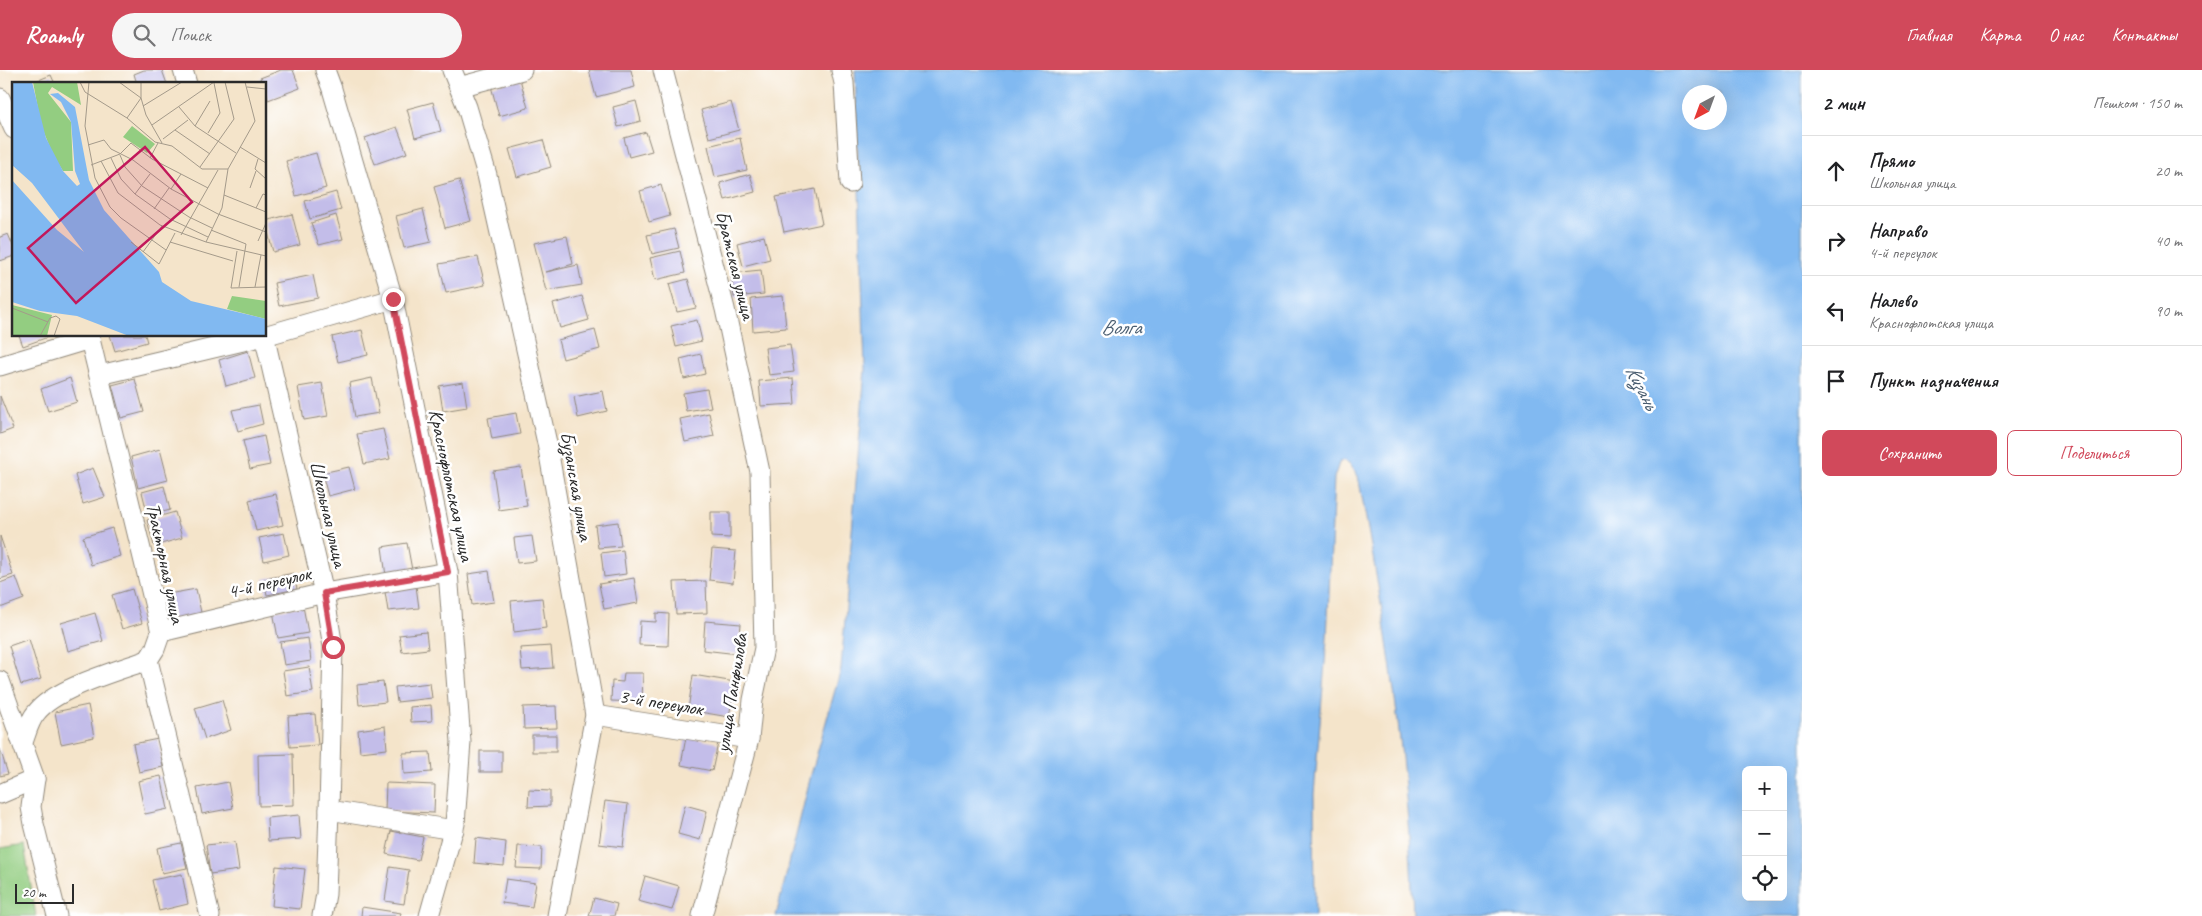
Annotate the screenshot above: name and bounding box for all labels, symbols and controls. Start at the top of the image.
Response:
search box [112,13,462,58]
text: Roamly [25,20,82,50]
icon: search [130,21,158,49]
text: Поиск [170,23,211,47]
text: Главная [1907,24,1952,46]
text: Карта [1980,24,2021,46]
text: О нас [2049,24,2084,46]
text: Контакты [2112,24,2177,46]
inset map [12,82,266,336]
north arrow [1682,85,1727,130]
text: 2 мин [1822,90,1865,116]
text: Пешком · 150 m [2093,93,2182,113]
text: Прямо [1869,149,1914,173]
icon: ahead [1822,157,1850,185]
text: 20 m [2155,161,2182,181]
text: Школьная улица [1869,173,1955,193]
street label: Братская улица [710,208,761,324]
text: Направо [1869,219,1927,243]
icon: right [1822,227,1850,255]
text: 40 m [2155,231,2182,251]
text: 4-й переулок [1869,243,1936,263]
route end [382,288,405,311]
text: Налево [1869,289,1917,313]
icon: left [1822,297,1850,325]
text: 90 m [2155,301,2182,321]
text: Краснофлотская улица [1869,313,1993,333]
water label: Волга [1101,314,1144,340]
water label: Кизань [1619,361,1665,416]
icon: arrive [1822,367,1850,395]
text: Пункт назначения [1869,369,1998,393]
street label: Краснофлотская улица [423,407,480,565]
street label: Бузанская улица [554,430,599,544]
button: Сохранить [1822,430,1997,476]
button: Поделиться [2007,430,2182,476]
street label: Школьная улица [304,459,353,571]
street label: Тракторная улица [141,500,191,627]
street label: 4-й переулок [225,560,314,604]
street label: улица Панфилова [710,630,753,755]
route start [322,636,345,659]
street label: 3-й переулок [617,684,706,722]
map controls [1742,766,1787,901]
button: + [1742,766,1787,811]
button: − [1742,811,1787,856]
button: locate [1742,856,1787,901]
scale bar [15,881,74,904]
text: 20 m [22,884,46,901]

